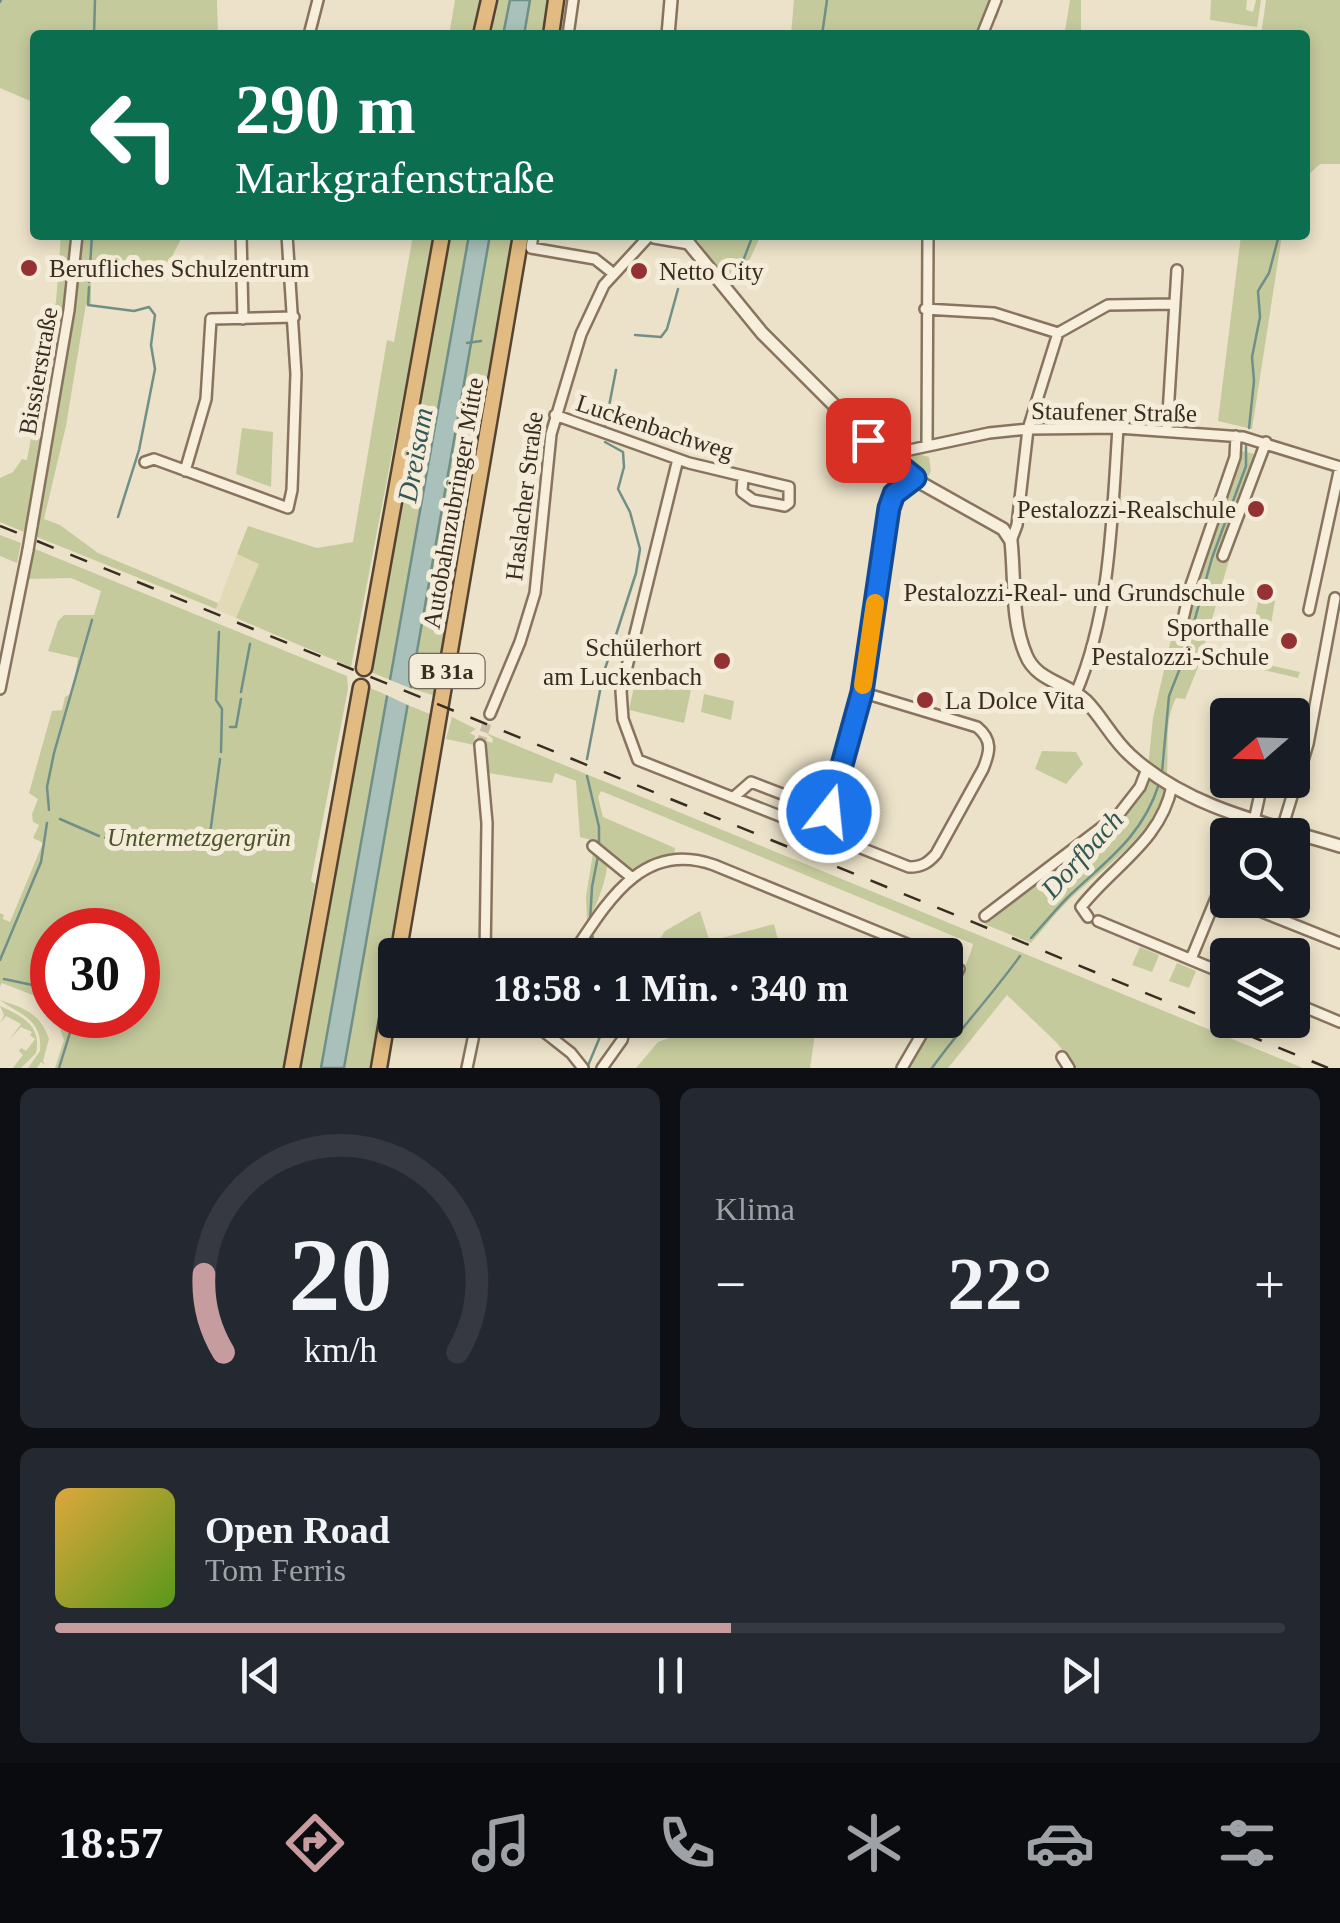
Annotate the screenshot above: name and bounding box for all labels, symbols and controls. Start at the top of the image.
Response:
icon: left [70,70,200,200]
text: 290 m [235,71,416,148]
text: Markgrafenstraße [235,153,555,203]
place label: Berufliches Schulzentrum [49,255,310,282]
marker: Berufliches Schulzentrum [18,257,40,279]
place label: Netto City [659,258,764,285]
marker: Netto City [628,260,650,282]
street label: Bissierstraße [13,305,63,437]
street label: Autobahnzubringer Mitte [418,375,488,631]
street label: Luckenbachweg [573,389,738,465]
street label: Staufener Straße [1031,397,1197,427]
pin [826,398,911,483]
water label: Dreisam [391,405,439,506]
street label: Haslacher Straße [500,410,548,582]
icon: arrive [841,413,896,468]
place label: Pestalozzi-Realschule [1017,496,1236,523]
marker: Pestalozzi-Realschule [1245,498,1267,520]
place label: Pestalozzi-Real- und Grundschule [903,579,1245,606]
marker: Pestalozzi-Real- und Grundschule [1254,581,1276,603]
place label: Sporthalle Pestalozzi-Schule [1091,614,1269,670]
marker: Sporthalle Pestalozzi-Schule [1278,630,1300,652]
place label: Schülerhort am Luckenbach [543,634,702,690]
marker: Schülerhort am Luckenbach [711,650,733,672]
road number: B 31a [410,654,484,688]
place label: La Dolce Vita [945,687,1085,714]
marker: La Dolce Vita [914,689,936,711]
north arrow [1210,698,1310,798]
map controls [1210,698,1310,1038]
position arrow [777,760,881,864]
water label: Dorfbach [1034,804,1129,905]
button: search [1210,818,1310,918]
park label: Untermetzgergrün [107,824,291,851]
speed limit sign: 30 [30,908,160,1038]
button: layers [1210,938,1310,1038]
text: 18:58 · 1 Min. · 340 m [493,967,848,1009]
text: Klima [715,1191,795,1227]
text: 20 [288,1217,392,1332]
text: 22° [948,1242,1053,1325]
text: − [715,1254,746,1315]
text: + [1254,1254,1285,1315]
text: km/h [303,1330,377,1370]
text: Open Road [205,1509,390,1551]
text: Tom Ferris [205,1552,346,1588]
icon: previous [233,1648,288,1703]
icon: pause [643,1648,698,1703]
icon: next [1053,1648,1108,1703]
icon: directions [280,1808,350,1878]
icon: music [466,1808,536,1878]
icon: phone [652,1808,722,1878]
icon: climate [839,1808,909,1878]
icon: car [1025,1808,1095,1878]
icon: filters [1212,1808,1282,1878]
text: 18:57 [58,1818,163,1868]

